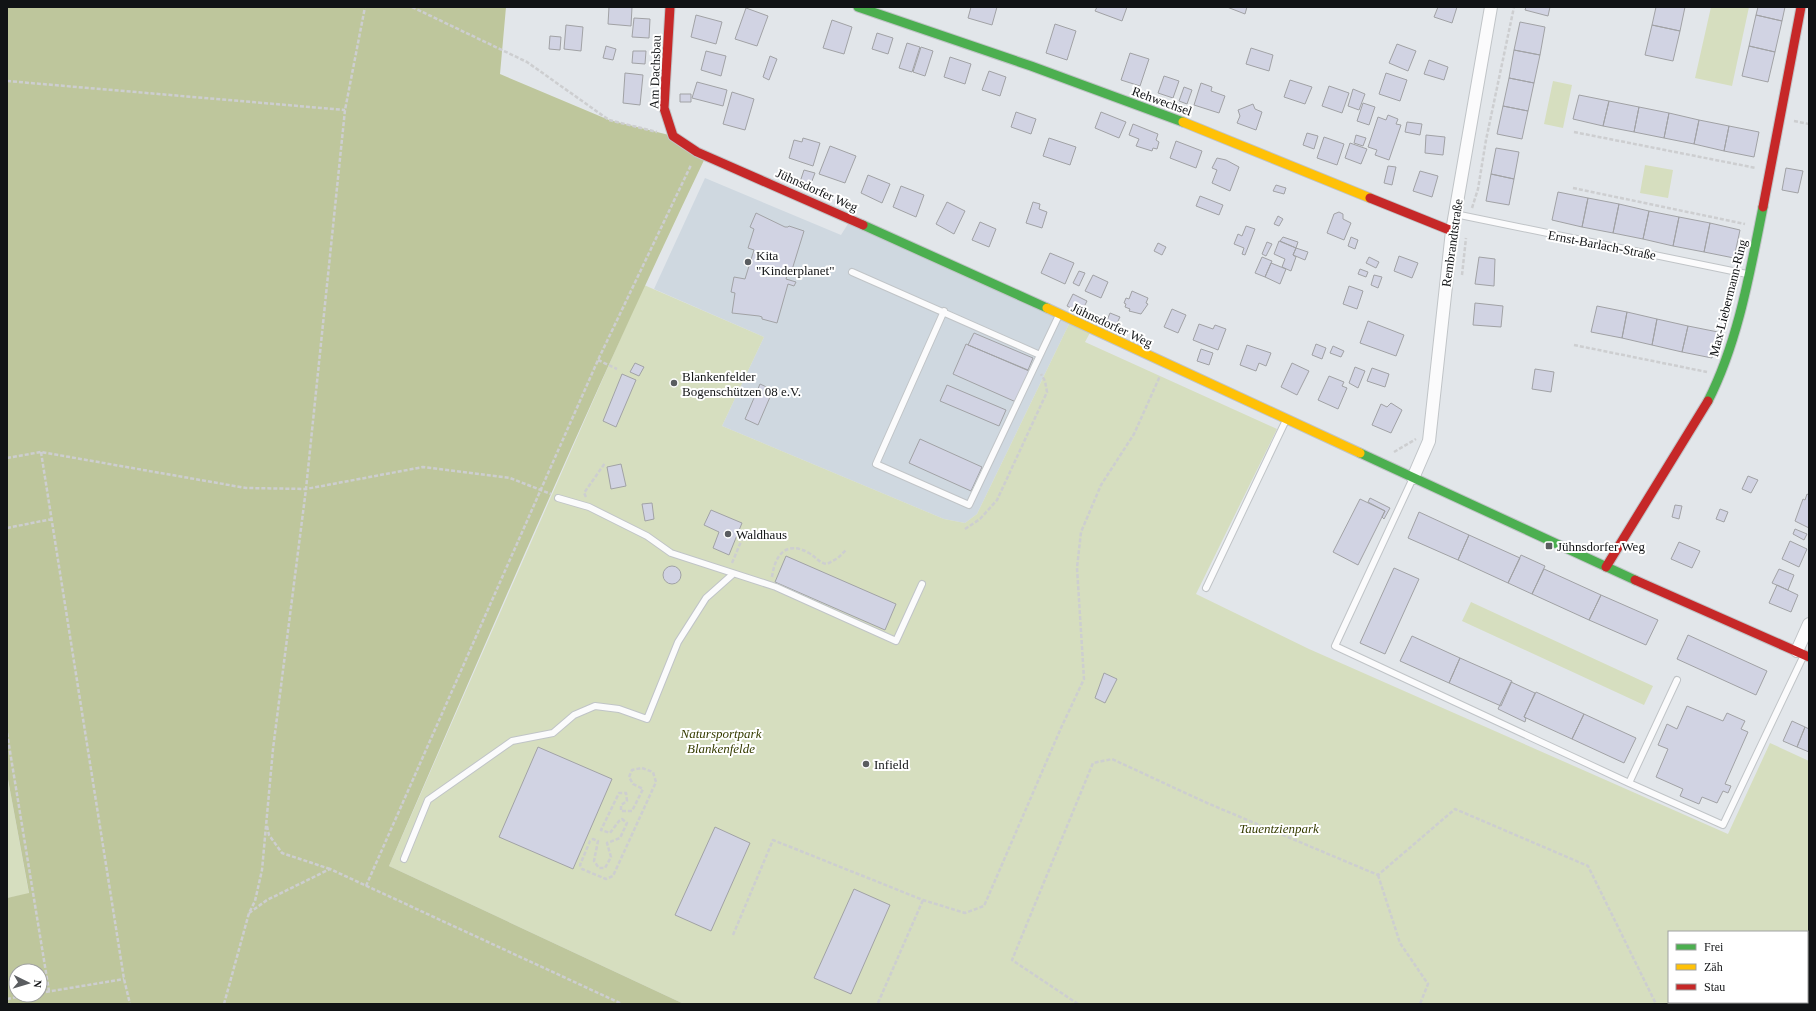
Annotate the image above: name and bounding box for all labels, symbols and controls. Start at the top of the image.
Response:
street label: Am Dachsbau [646,34,664,109]
street label: Rehwechsel [1130,83,1194,119]
street label: Jühnsdorfer Weg [774,165,861,215]
street label: Rembrandtstraße [1438,198,1466,288]
street label: Ernst-Barlach-Straße [1547,227,1658,263]
street label: Max-Liebermann-Ring [1706,237,1750,358]
place label: Kita "Kinderplanet" [756,248,834,278]
marker: Kita "Kinderplanet" [743,257,753,267]
street label: Jühnsdorfer Weg [1069,300,1155,351]
place label: Blankenfelder Bogenschützen 08 e.V. [682,369,801,399]
marker: Blankenfelder Bogenschützen 08 e.V. [669,378,679,388]
place label: Waldhaus [736,527,787,542]
marker: Waldhaus [723,529,733,539]
place label: Jühnsdorfer Weg [1557,539,1645,554]
marker: Jühnsdorfer Weg [1544,541,1554,551]
park label: Natursportpark Blankenfelde [680,726,762,756]
place label: Infield [874,757,909,772]
marker: Infield [861,759,871,769]
park label: Tauentzienpark [1239,821,1319,836]
legend [1668,931,1808,1003]
text: Frei [1704,940,1724,954]
text: Zäh [1704,960,1723,974]
north arrow [8,963,48,1003]
text: N [32,979,44,988]
text: Stau [1704,980,1725,994]

